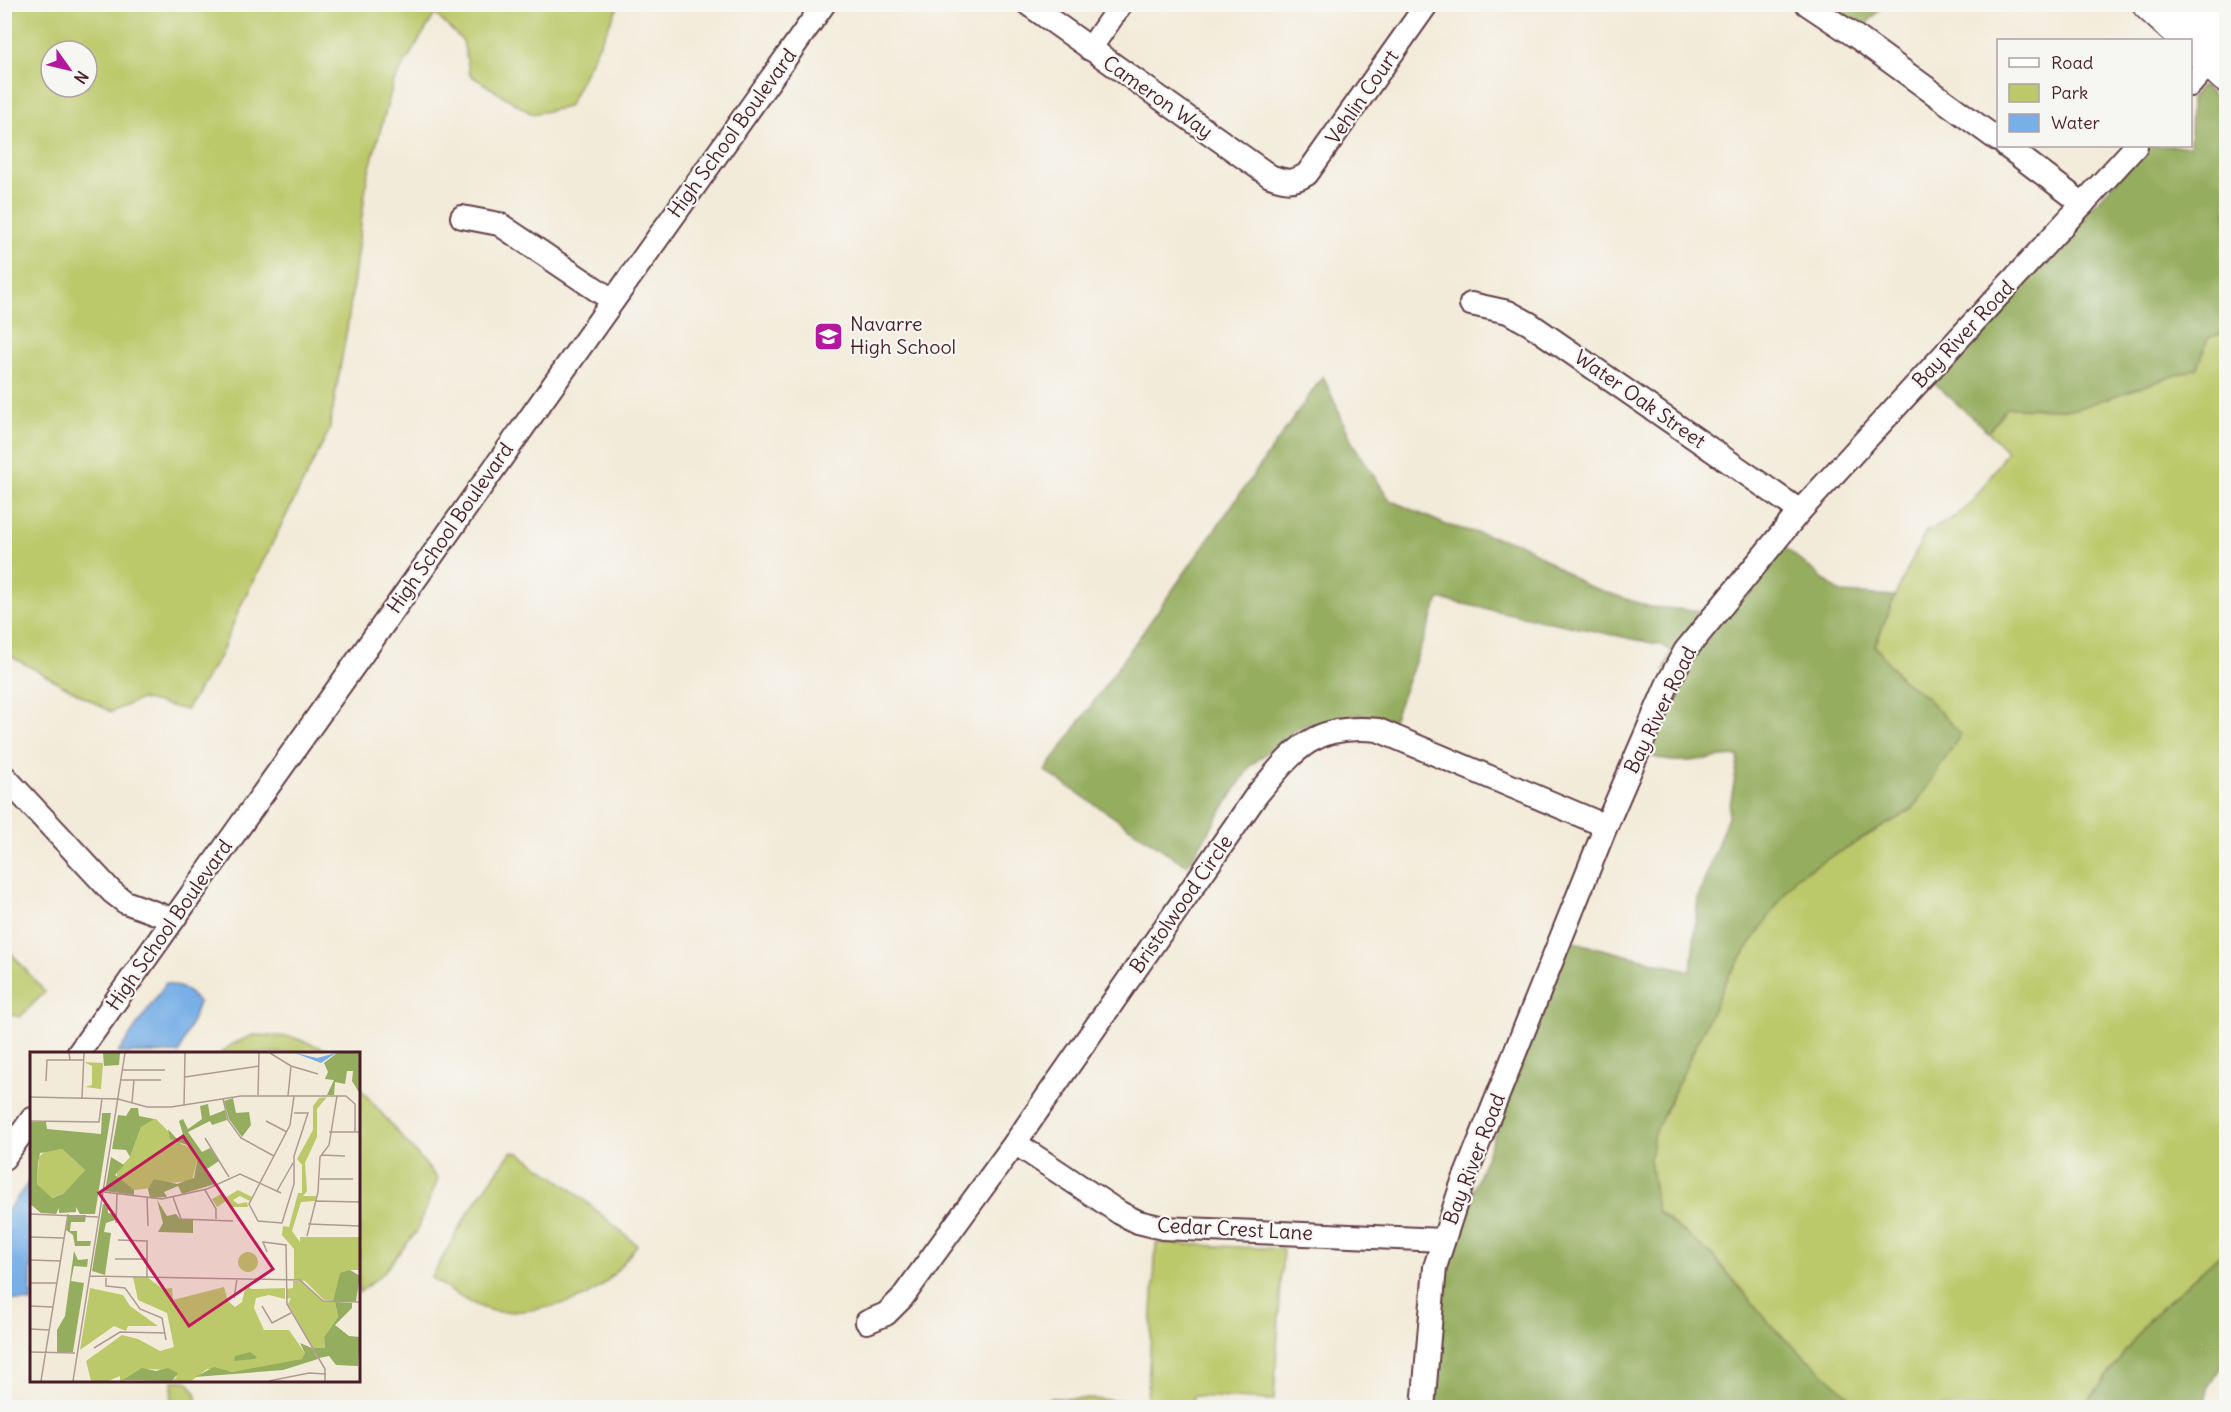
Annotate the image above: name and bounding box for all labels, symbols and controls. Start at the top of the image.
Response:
north arrow [39,39,99,99]
legend [1997,39,2192,147]
street label: High School Boulevard [662,43,801,222]
street label: Vehlin Court [1320,44,1404,149]
street label: Cameron Way [1098,49,1218,144]
text: Road [2051,51,2094,74]
text: N [70,67,93,88]
text: Park [2051,81,2088,104]
text: Water [2051,111,2101,134]
street label: Bay River Road [1906,274,2019,393]
place label: Navarre High School [850,311,956,359]
school or university icon: Navarre High School [813,320,845,352]
street label: Water Oak Street [1570,344,1711,453]
street label: High School Boulevard [381,437,518,618]
street label: Bay River Road [1618,642,1701,777]
street label: Bristolwood Circle [1124,830,1238,978]
street label: High School Boulevard [100,834,237,1015]
inset map [30,1052,360,1382]
street label: Bay River Road [1437,1090,1510,1228]
street label: Cedar Crest Lane [1156,1212,1314,1245]

